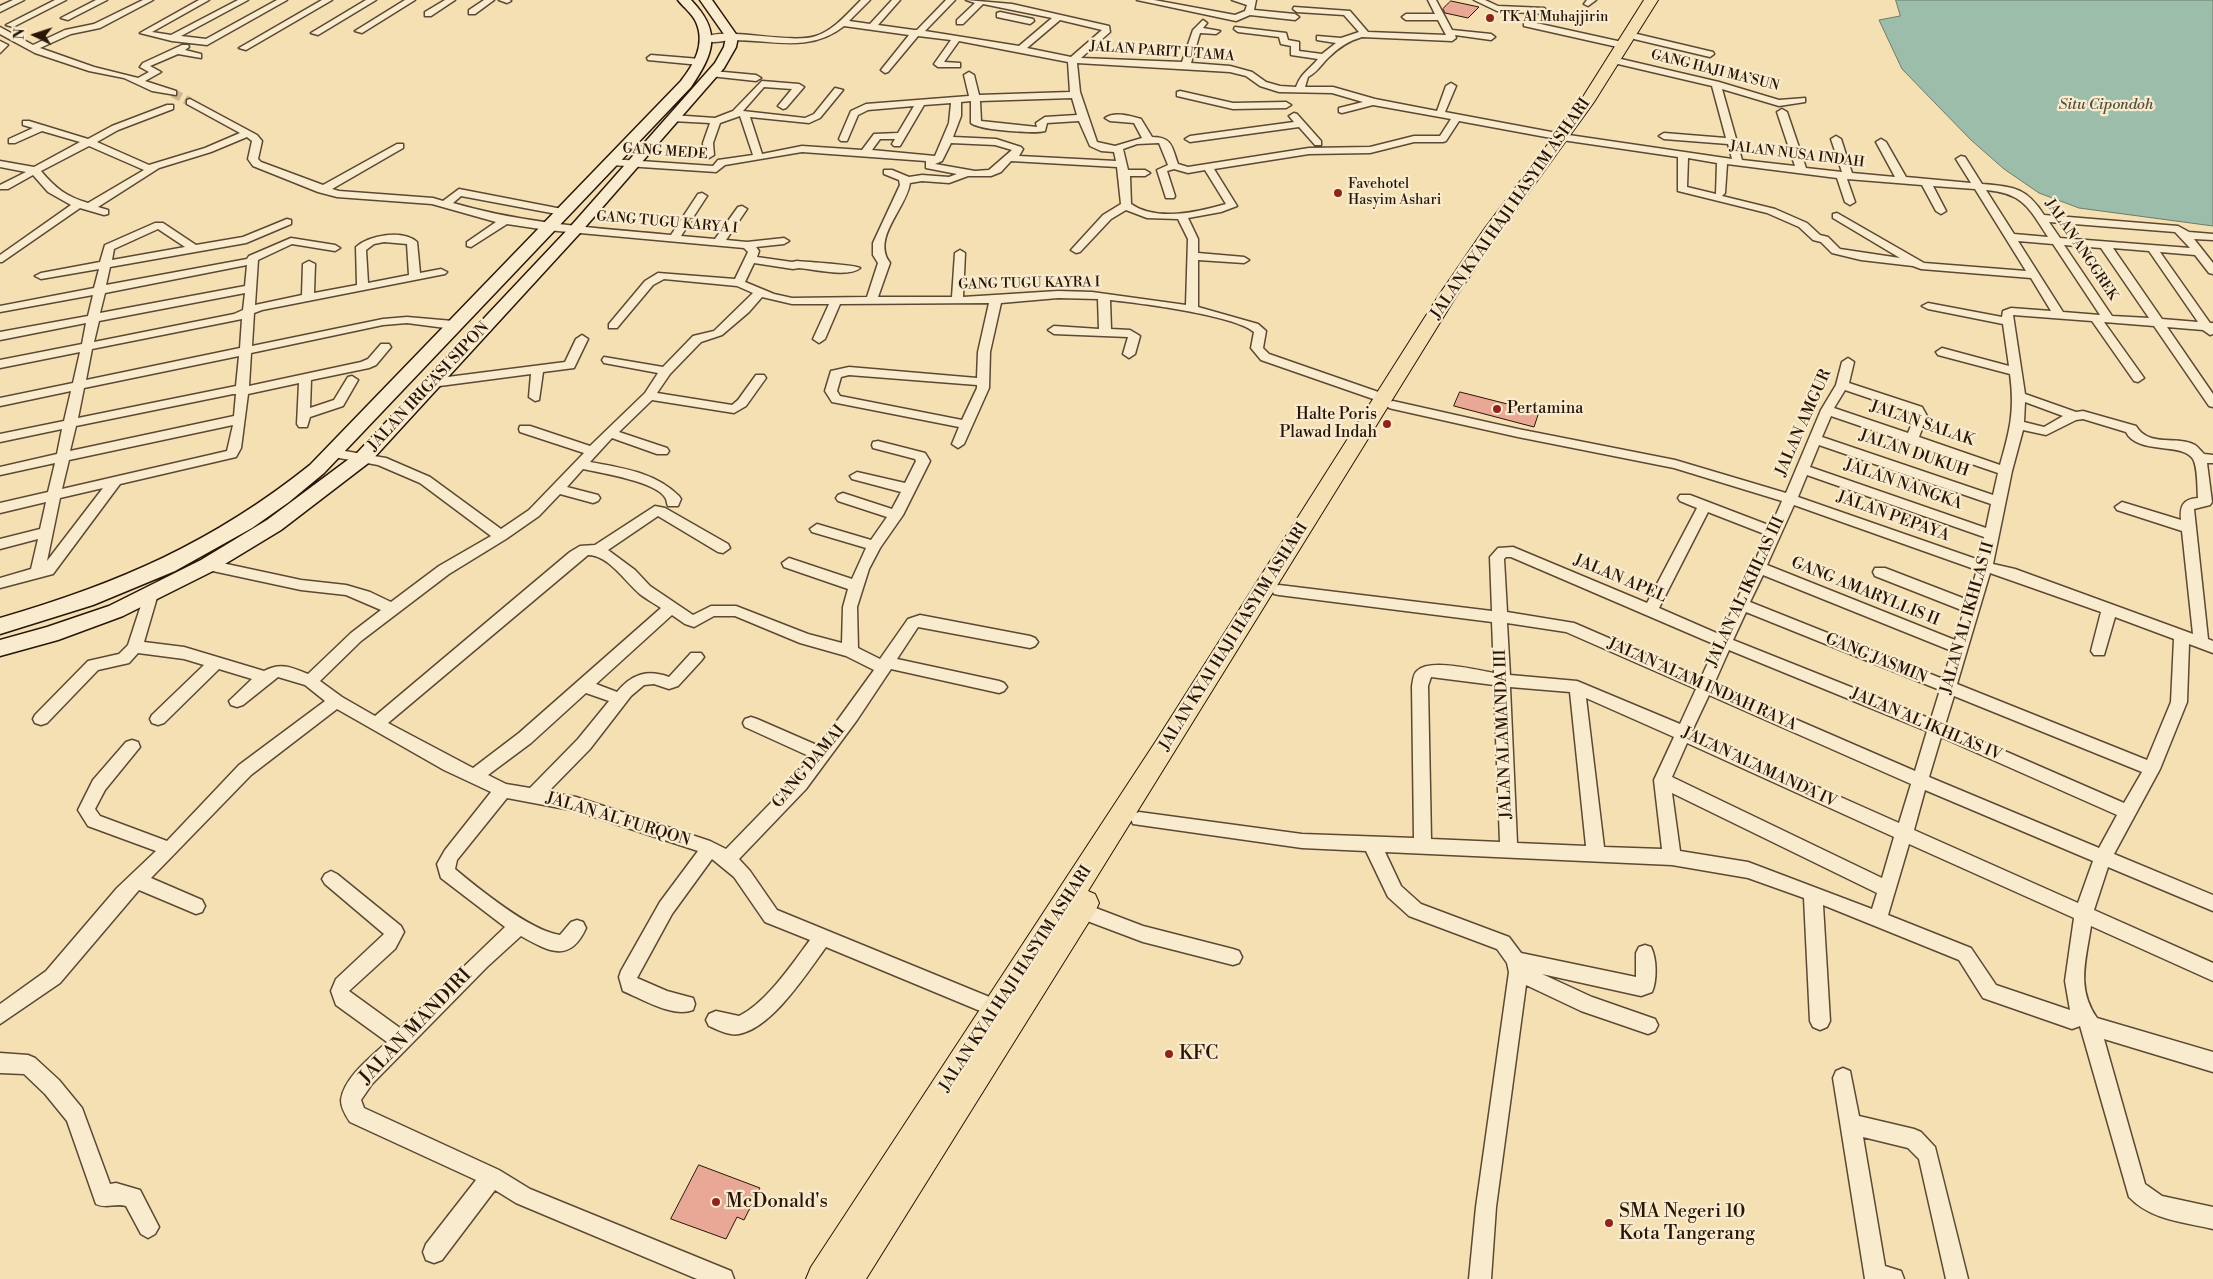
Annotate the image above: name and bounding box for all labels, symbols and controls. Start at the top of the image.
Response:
north arrow [10,10,60,60]
place label: TK Al Muhajjirin [1500,10,1608,26]
marker: TK Al Muhajjirin [1484,12,1496,24]
text: N [11,28,29,40]
street label: JALAN PARIT UTAMA [1089,39,1235,65]
street label: GANG HAJI MA’SUN [1649,47,1781,95]
street label: JALAN KYAI HAJI HASYIM ASHARI [1427,95,1595,323]
water label: Situ Cipondoh [2059,96,2153,114]
street label: JALAN NUSA INDAH [1729,138,1865,172]
street label: GANG MEDE [622,141,708,163]
place label: Favehotel Hasyim Ashari [1348,177,1441,210]
marker: Favehotel Hasyim Ashari [1332,187,1344,199]
street label: JALAN ANGGREK [2041,196,2121,304]
street label: GANG TUGU KARYA I [596,208,738,238]
street label: GANG TUGU KAYRA I [958,274,1100,294]
street label: JALAN IRIGASI SIPON [364,319,494,455]
street label: JALAN AMGUR [1772,367,1836,479]
street label: JALAN SALAK [1867,397,1977,451]
place label: Pertamina [1507,399,1583,419]
marker: Pertamina [1491,403,1503,415]
place label: Halte Poris Plawad Indah [1279,405,1377,443]
marker: Halte Poris Plawad Indah [1381,418,1393,430]
street label: JALAN DUKUH [1857,426,1971,482]
street label: JALAN NANGKA [1842,456,1964,514]
street label: JALAN PEPAYA [1834,488,1952,546]
street label: JALAN AL IKHLAS III [1703,514,1789,670]
street label: JALAN KYAI HAJI HASYIM ASHARI [1156,519,1312,755]
street label: JALAN AL IKHLAS II [1937,540,1999,696]
street label: JALAN APEL [1571,551,1669,607]
street label: GANG AMARYLLIS II [1788,553,1942,631]
street label: GANG JASMIN [1822,630,1930,688]
street label: JALAN ALAM INDAH RAYA [1604,635,1800,735]
street label: JALAN ALAMANDA III [1491,649,1517,819]
street label: JALAN AL IKHLAS IV [1847,684,2005,766]
street label: GANG DAMAI [769,722,849,812]
street label: JALAN ALAMANDA IV [1679,724,1839,812]
street label: JALAN AL FURQON [544,789,692,851]
street label: JALAN KYAI HAJI HASYIM ASHARI [936,862,1096,1096]
street label: JALAN MANDIRI [355,965,477,1089]
place label: KFC [1179,1043,1218,1065]
marker: KFC [1163,1048,1175,1060]
place label: McDonald's [726,1191,828,1213]
marker: McDonald's [710,1196,722,1208]
place label: SMA Negeri 10 Kota Tangerang [1619,1201,1755,1245]
marker: SMA Negeri 10 Kota Tangerang [1603,1217,1615,1229]

